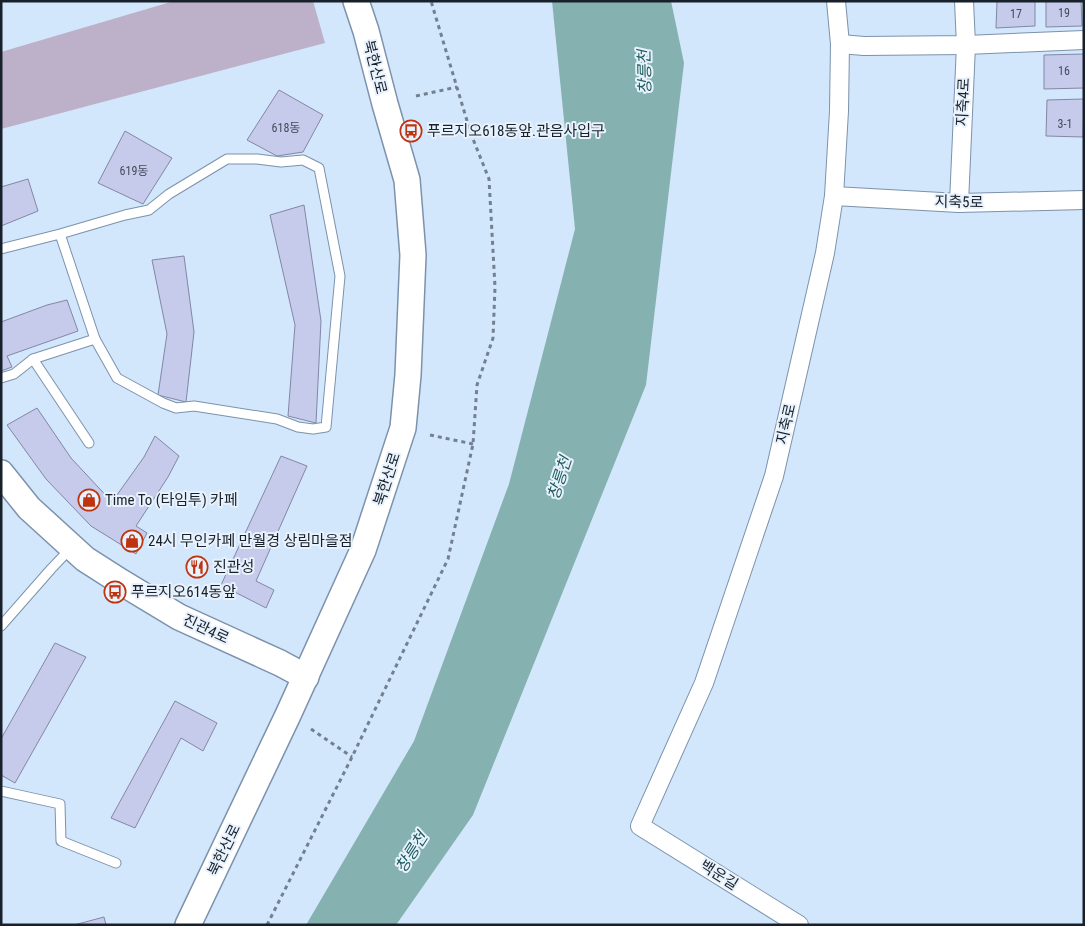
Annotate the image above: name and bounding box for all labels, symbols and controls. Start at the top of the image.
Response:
house number: 19 [1058,6,1070,20]
house number: 17 [1010,7,1022,21]
street label: 북한산로 [360,38,390,96]
water label: 창릉천 [635,47,654,94]
house number: 16 [1058,64,1070,78]
street label: 지축4로 [953,77,973,127]
house number: 3-1 [1058,117,1072,131]
bus stop icon: 푸르지오618동앞.관음사입구 [399,119,423,143]
house number: 618동 [272,121,300,135]
place label: 푸르지오618동앞.관음사입구 [427,122,605,140]
house number: 619동 [120,164,148,178]
street label: 지축5로 [934,193,984,211]
street label: 지축로 [773,402,799,446]
street label: 북한산로 [370,450,404,508]
water label: 창릉천 [544,452,576,502]
shop icon: Time To (타임투) 카페 [77,488,101,512]
place label: Time To (타임투) 카페 [105,491,238,509]
shop icon: 24시 무인카페 만월경 상림마을점 [120,529,144,553]
place label: 24시 무인카페 만월경 상림마을점 [148,532,353,550]
restaurant icon: 진관성 [185,555,209,579]
place label: 진관성 [213,558,254,576]
bus stop icon: 푸르지오614동앞 [103,580,127,604]
place label: 푸르지오614동앞 [131,583,236,601]
street label: 진관4로 [180,611,232,647]
street label: 북한산로 [204,821,244,879]
water label: 창릉천 [391,827,433,876]
street label: 백운길 [697,856,741,894]

